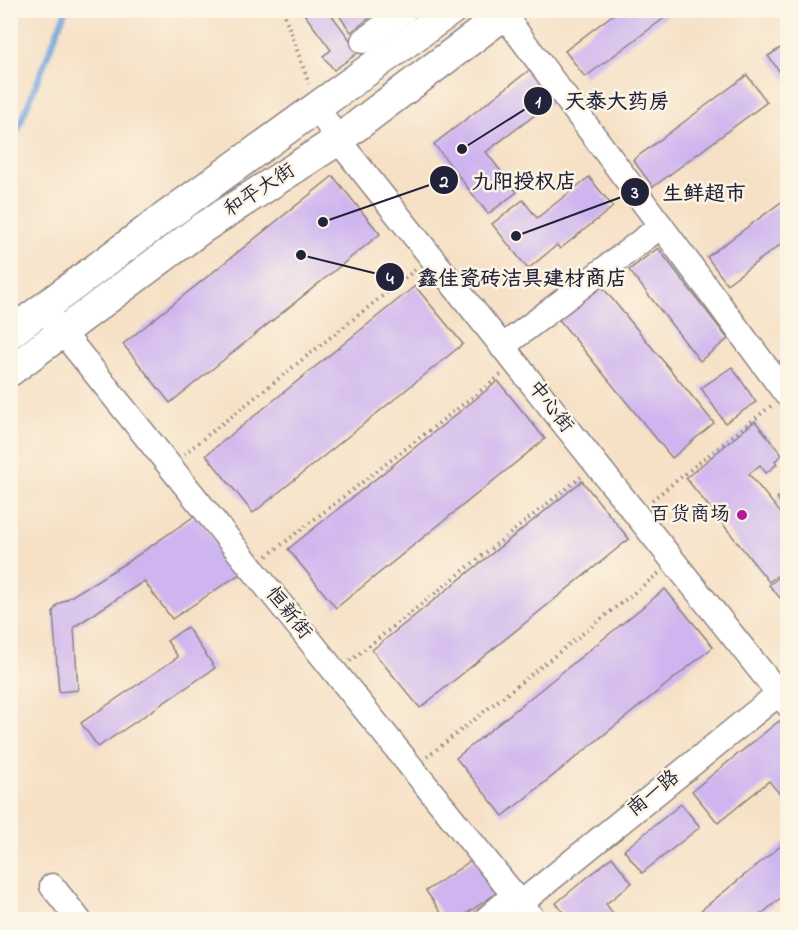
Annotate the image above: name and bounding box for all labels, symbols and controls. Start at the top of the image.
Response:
callout: 天泰大药房 [523,81,682,120]
text: 天泰大药房 [565,88,670,118]
text: 1 [535,90,541,116]
street label: 和平大街 [219,157,301,225]
callout: 九阳授权店 [429,161,588,200]
text: 九阳授权店 [472,168,577,198]
text: 2 [439,170,449,196]
callout: 生鲜超市 [620,173,758,212]
text: 生鲜超市 [662,180,746,210]
text: 3 [630,181,639,207]
callout: 鑫佳瓷砖洁具建材商店 [375,258,639,297]
text: 鑫佳瓷砖洁具建材商店 [417,265,627,295]
text: 4 [386,267,394,293]
street label: 中心街 [520,374,580,440]
place label: 百货商场 [650,501,730,530]
marker: 百货商场 [735,508,749,522]
street label: 恒新街 [258,582,318,646]
street label: 南一路 [622,763,687,824]

